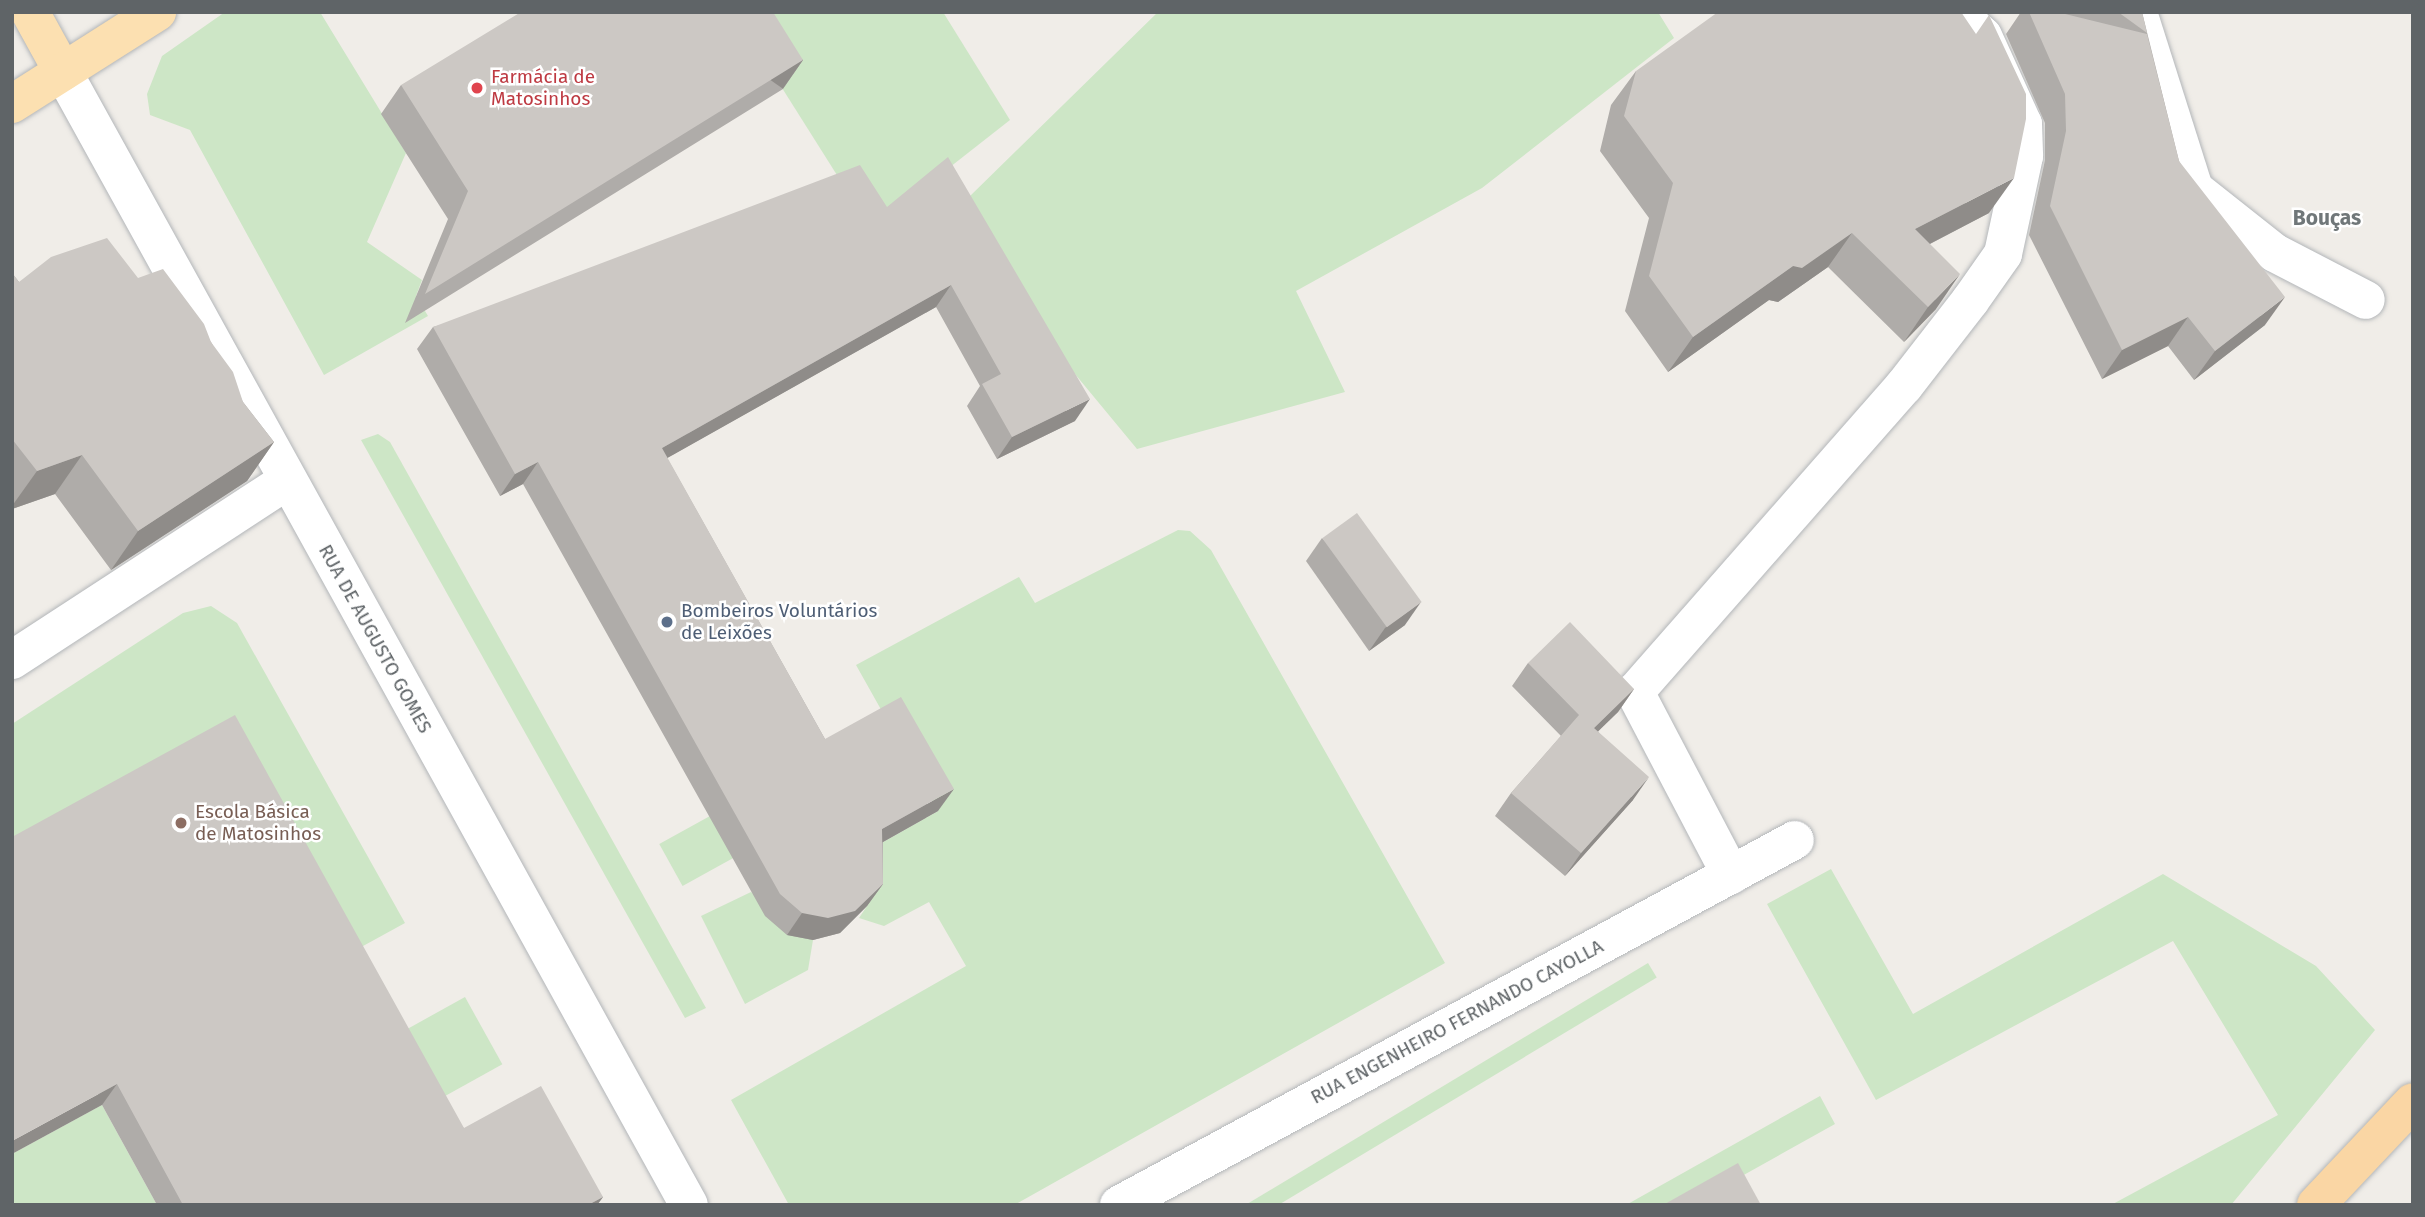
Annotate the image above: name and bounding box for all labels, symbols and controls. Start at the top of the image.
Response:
place label: Farmácia de Matosinhos [491,66,595,110]
marker: Farmácia de Matosinhos [469,80,485,96]
district label: Bouças [2293,205,2361,231]
street label: RUA DE AUGUSTO GOMES [314,541,436,737]
place label: Bombeiros Voluntários de Leixões [681,600,877,644]
marker: Bombeiros Voluntários de Leixões [659,614,675,630]
place label: Escola Básica de Matosinhos [195,801,321,845]
marker: Escola Básica de Matosinhos [173,815,189,831]
street label: RUA ENGENHEIRO FERNANDO CAYOLLA [1307,935,1607,1109]

